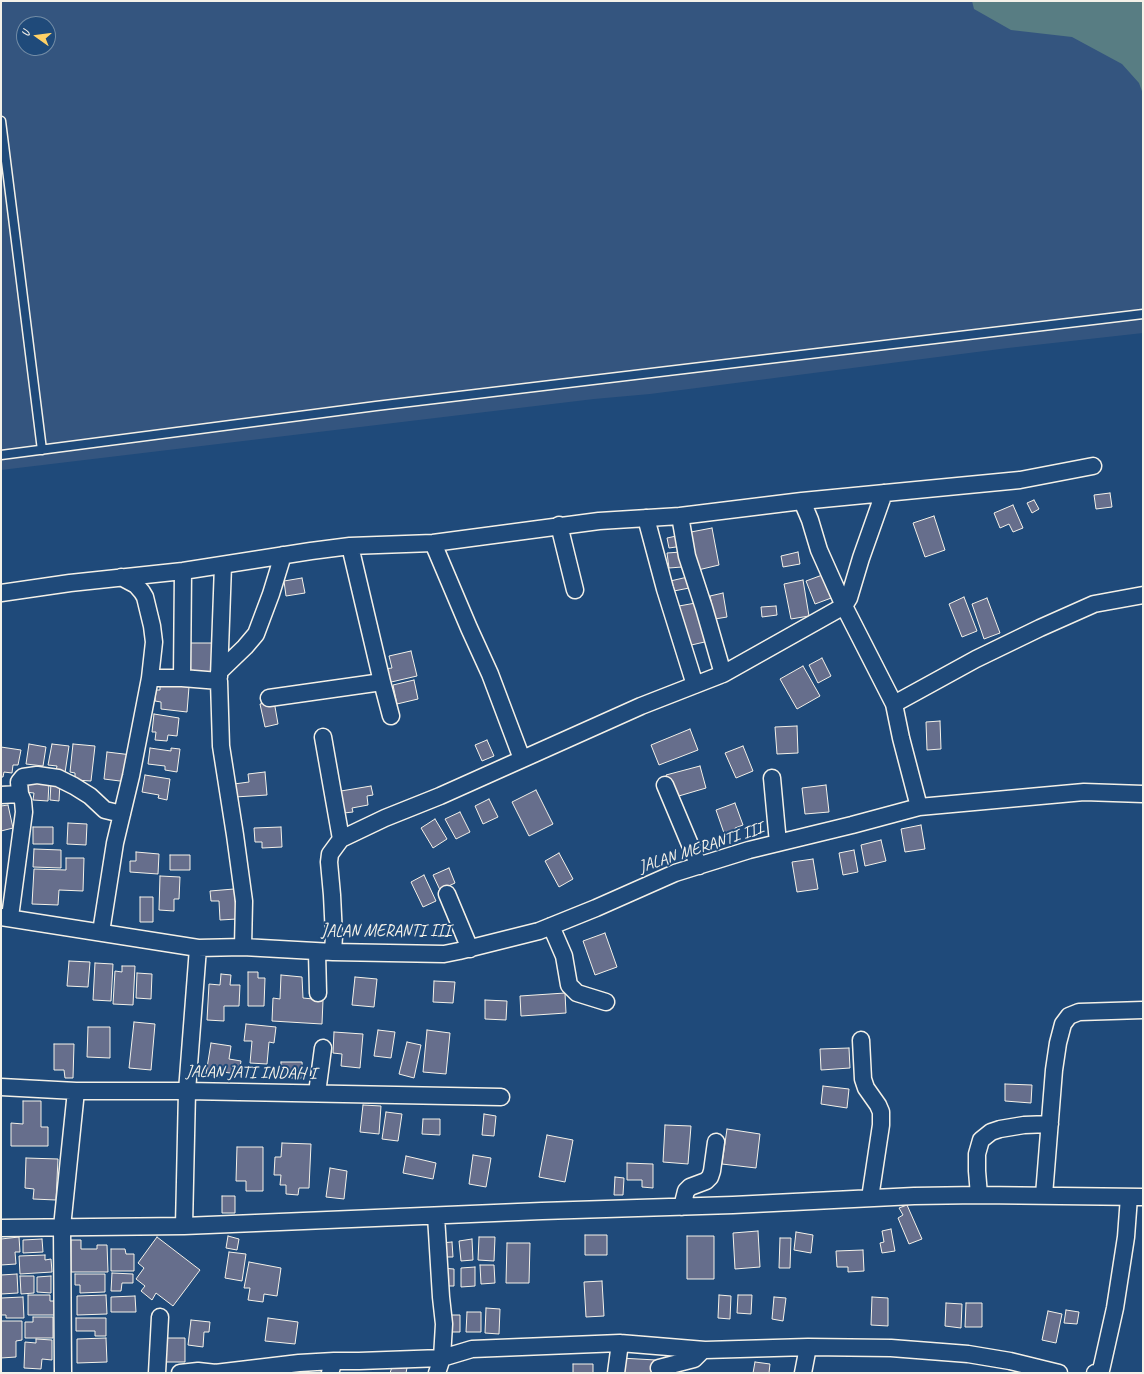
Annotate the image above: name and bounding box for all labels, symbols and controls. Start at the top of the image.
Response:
north arrow [16,16,56,56]
text: U [18,29,33,38]
street label: JALAN MERANTI III [636,818,766,878]
street label: JALAN MERANTI III [321,922,451,942]
street label: JALAN JATI INDAH I [186,1062,316,1084]

